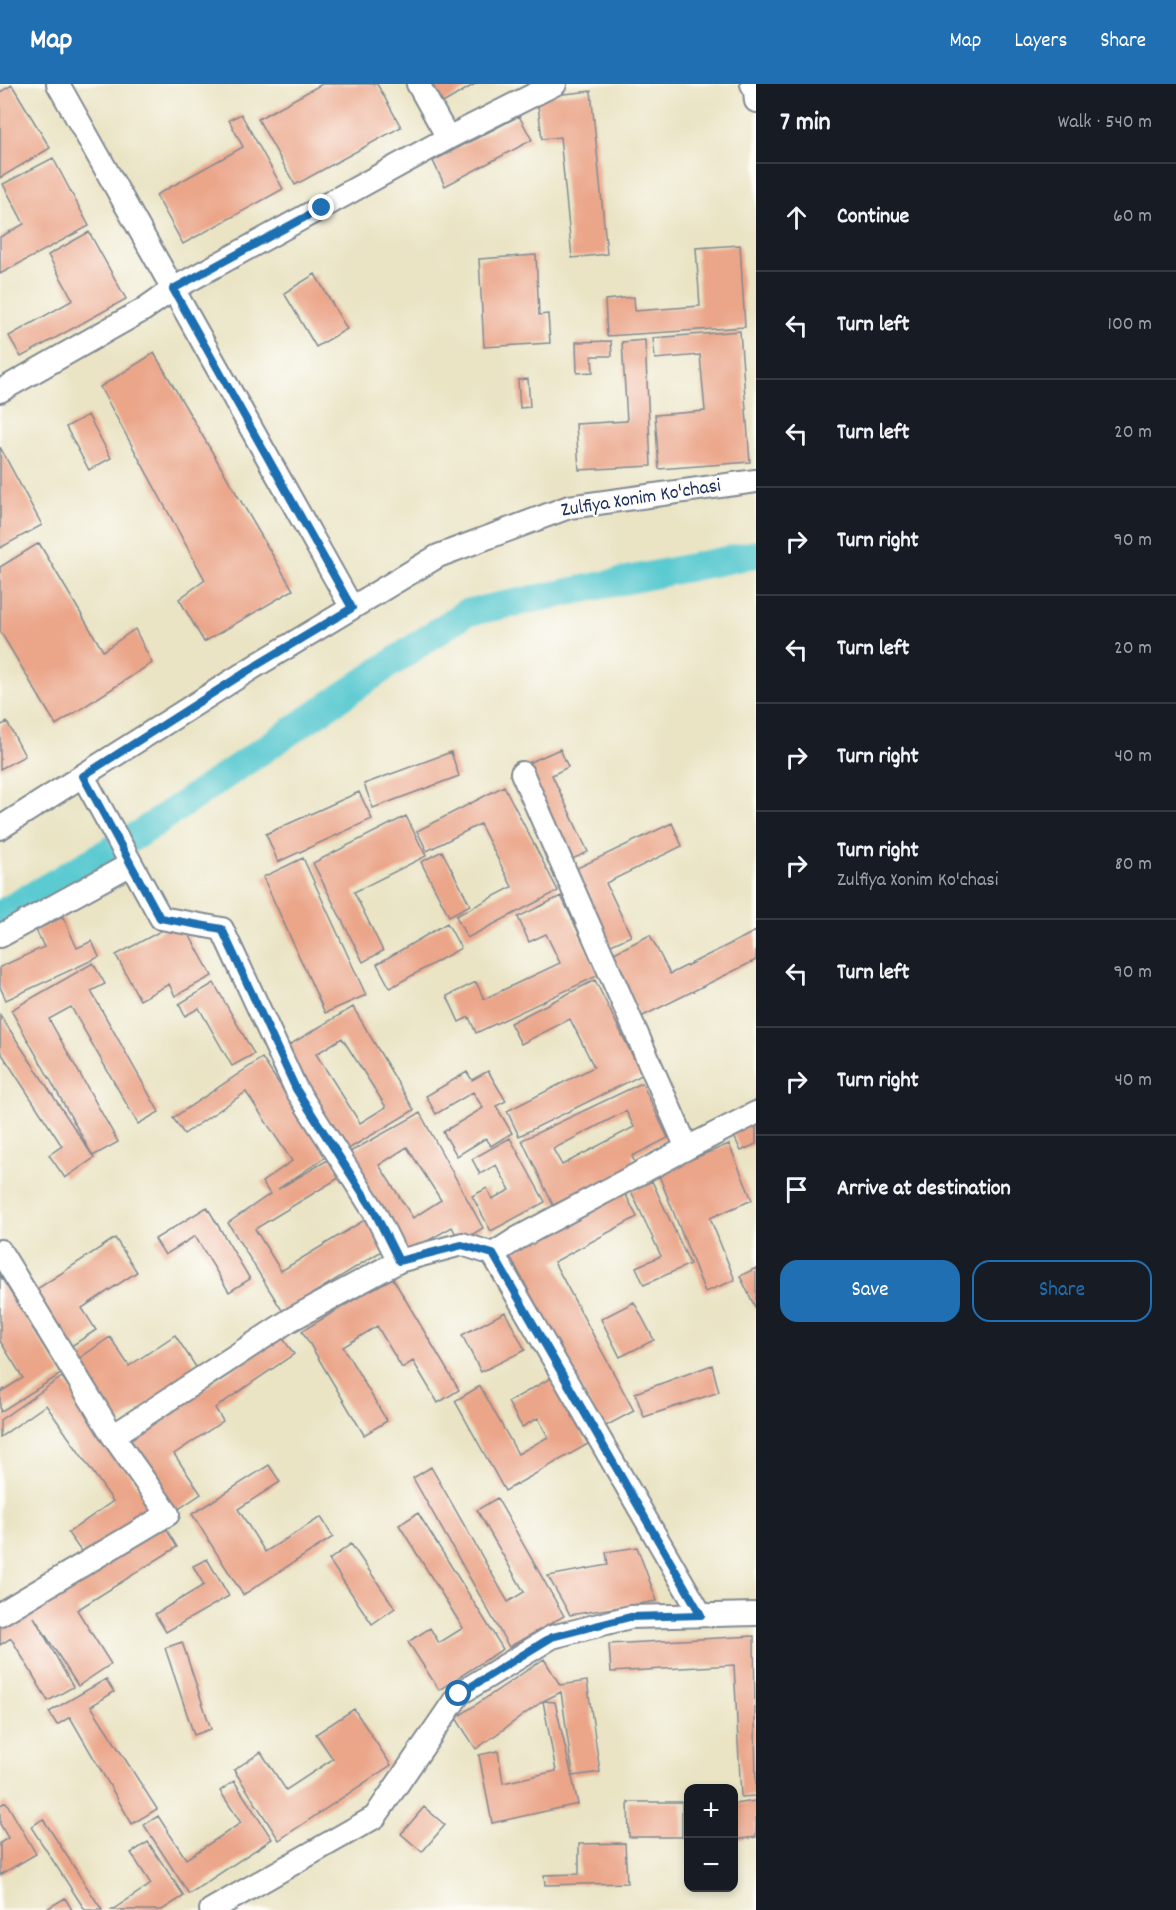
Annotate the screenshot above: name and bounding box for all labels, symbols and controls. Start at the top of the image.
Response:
text: Map [30,22,72,62]
text: Map [950,27,981,57]
text: Layers [1014,27,1067,57]
text: Share [1100,27,1146,57]
text: 7 min [780,105,831,142]
text: Walk · 540 m [1058,109,1152,137]
route end [308,194,334,220]
icon: ahead [780,201,813,234]
text: Continue [837,202,909,233]
text: 60 m [1113,203,1152,231]
icon: left [780,309,813,342]
text: Turn left [837,310,909,341]
text: 100 m [1108,311,1152,339]
icon: left [780,417,813,450]
text: Turn left [837,418,909,449]
text: 20 m [1114,419,1152,447]
street label: Zulfiya Xonim Ko'chasi [559,472,723,525]
icon: right [780,525,813,558]
text: Turn right [837,526,919,557]
text: 90 m [1114,527,1152,555]
icon: left [780,633,813,666]
text: Turn left [837,634,909,665]
text: 20 m [1114,635,1152,663]
icon: right [780,741,813,774]
text: Turn right [837,742,919,773]
text: 40 m [1114,743,1152,771]
text: Turn right [837,836,919,867]
icon: right [780,849,813,882]
text: 80 m [1115,851,1152,879]
text: Zulfiya Xonim Ko'chasi [837,867,998,895]
icon: left [780,957,813,990]
text: Turn left [837,958,909,989]
text: 90 m [1114,959,1152,987]
icon: right [780,1065,813,1098]
text: Turn right [837,1066,919,1097]
text: 40 m [1114,1067,1152,1095]
icon: arrive [780,1173,813,1206]
text: Arrive at destination [837,1174,1011,1205]
button: Save [780,1260,960,1322]
button: Share [972,1260,1152,1322]
route start [445,1680,471,1706]
map controls [684,1784,738,1892]
button: + [684,1784,738,1838]
button: − [684,1838,738,1892]

